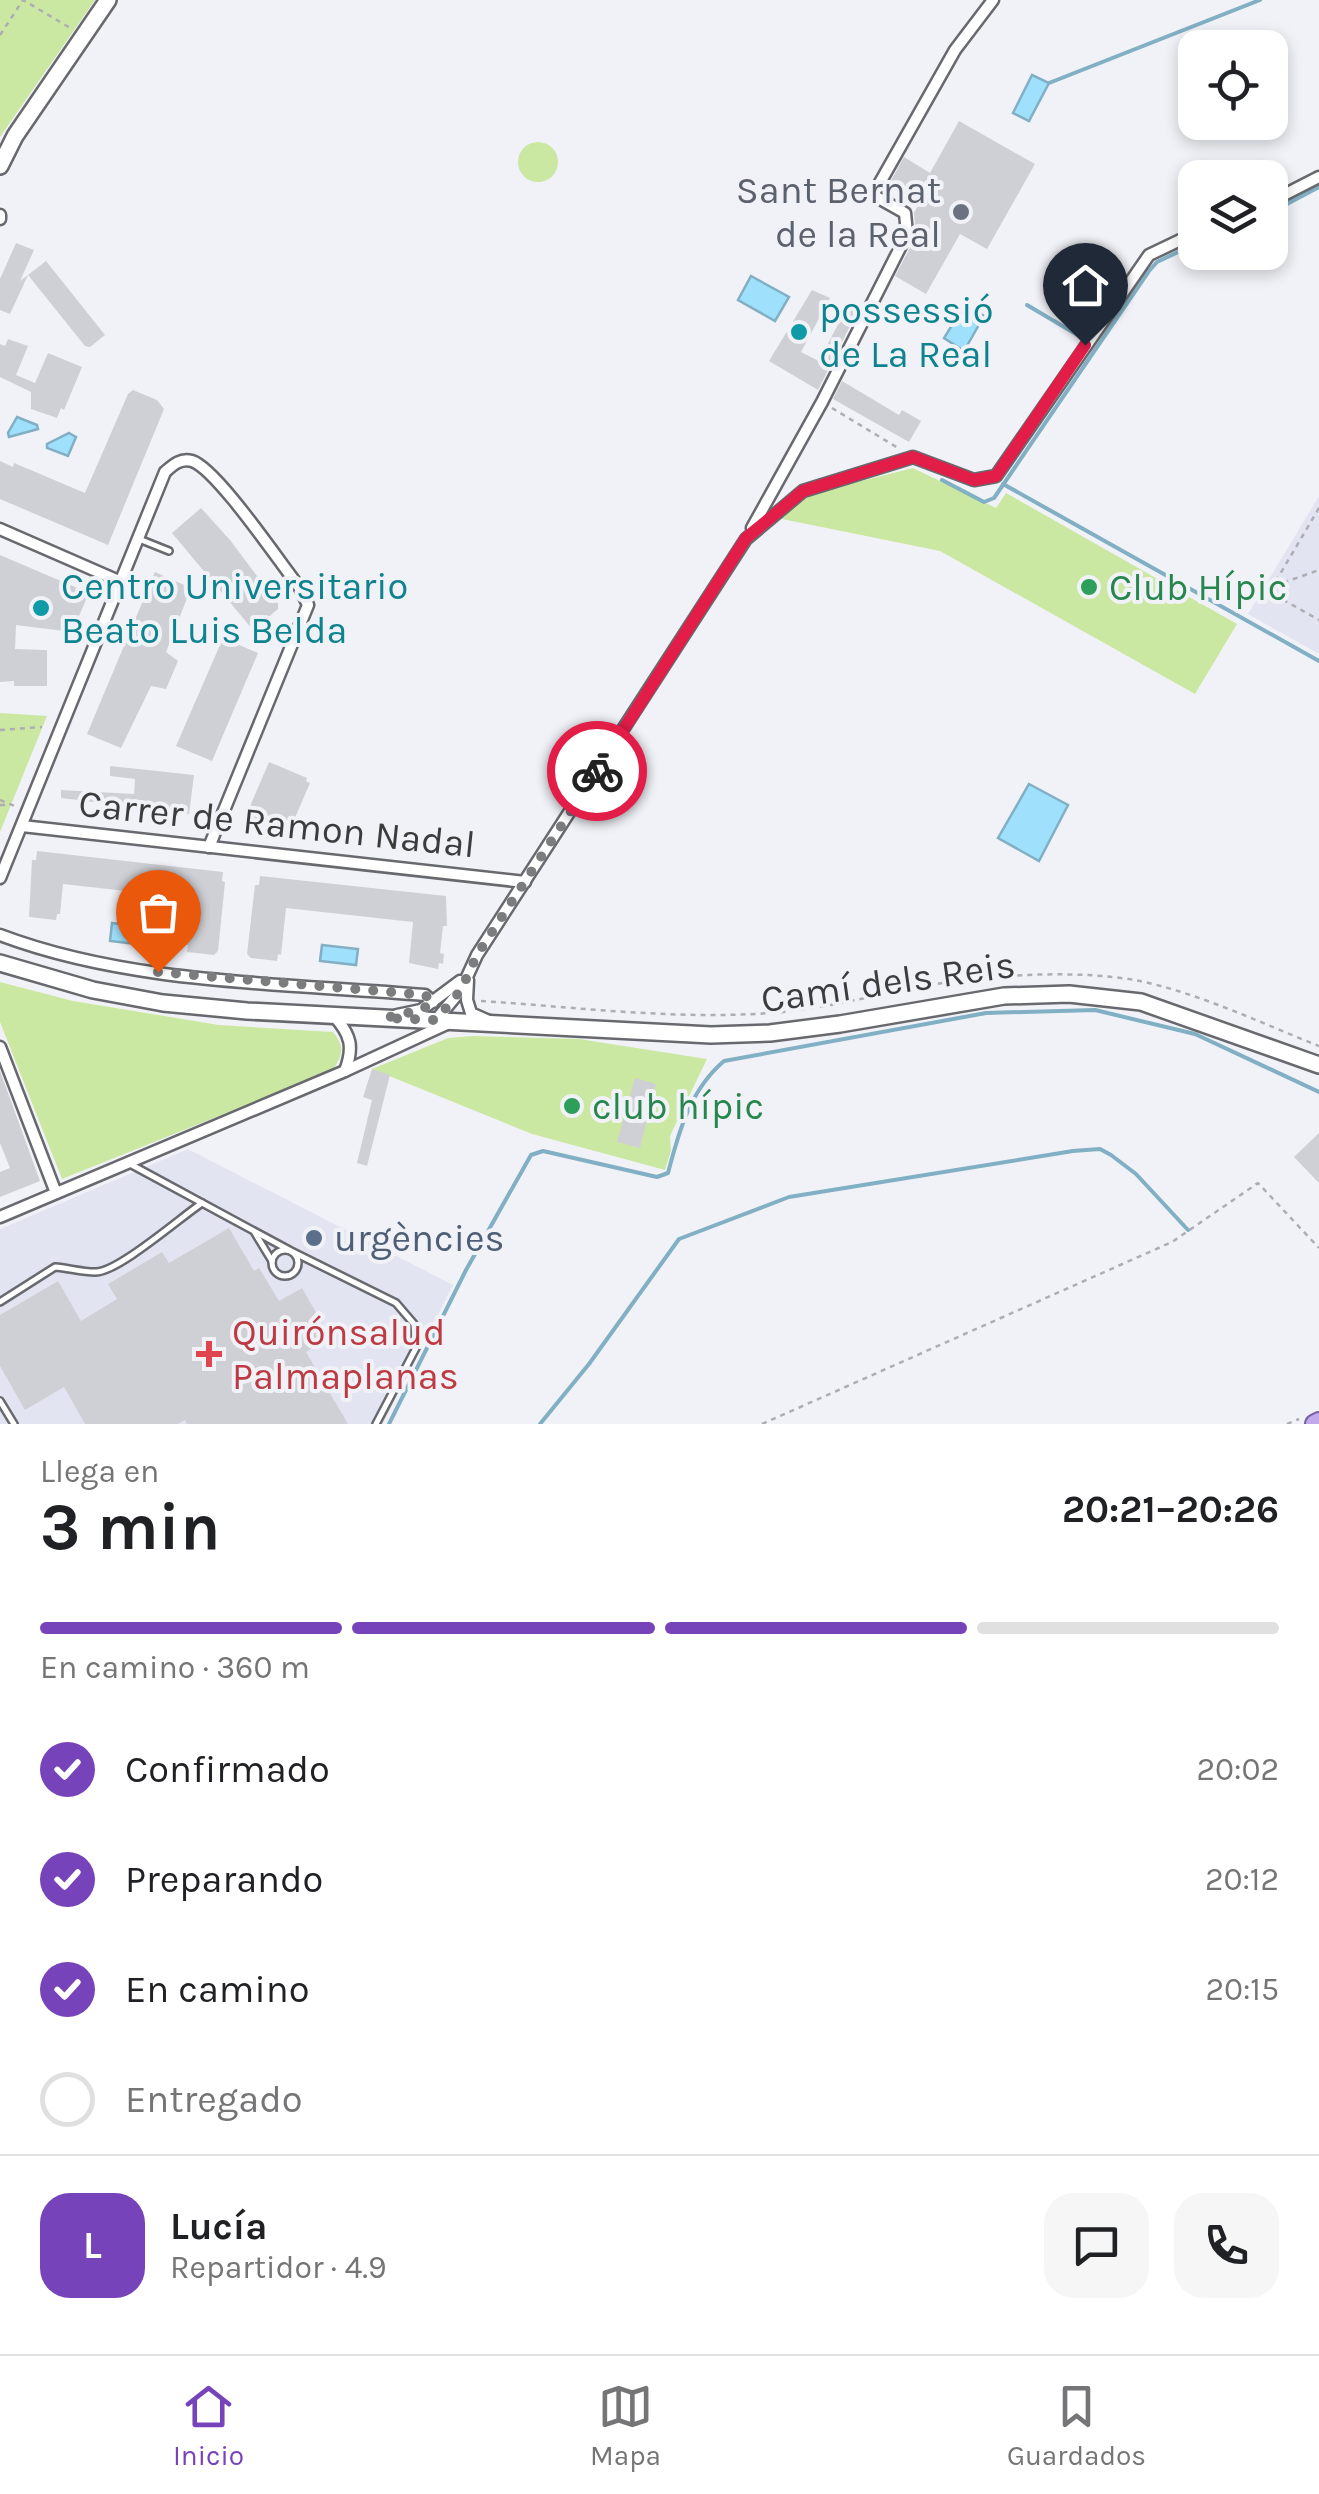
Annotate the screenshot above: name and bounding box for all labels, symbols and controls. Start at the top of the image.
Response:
map controls [1178,30,1288,270]
button: locate [1178,30,1288,140]
button: layers [1178,160,1288,270]
place label: Sant Bernat de la Real [736,168,941,257]
marker: Sant Bernat de la Real [950,201,972,223]
pin [1043,243,1128,346]
icon: home [1058,258,1113,313]
place label: possessió de La Real [819,288,993,377]
marker: possessió de La Real [788,321,810,343]
place label: Centro Universitario Beato Luis Belda [61,564,408,653]
place label: Club Hípic [1109,565,1287,610]
marker: Club Hípic [1078,576,1100,598]
marker: Centro Universitario Beato Luis Belda [30,597,52,619]
courier [547,721,647,821]
icon: bike [570,744,625,799]
street label: Carrer de Ramon Nadal [76,781,478,867]
pin [116,870,201,973]
icon: bag [131,885,186,940]
street label: Camí dels Reis [758,942,1018,1022]
place label: club hípic [592,1084,764,1129]
marker: club hípic [561,1095,583,1117]
place label: urgències [334,1216,504,1261]
marker: urgències [303,1227,325,1249]
place label: Quirónsalud Palmaplanas [232,1310,459,1399]
marker: Quirónsalud Palmaplanas [196,1341,222,1367]
text: Llega en [40,1453,159,1490]
text: 20:21–20:26 [1062,1487,1279,1532]
text: 3 min [40,1489,220,1565]
text: En camino · 360 m [40,1649,310,1686]
icon: check [40,1742,95,1797]
text: Confirmado [125,1747,330,1792]
text: 20:02 [1197,1751,1279,1788]
icon: check [40,1852,95,1907]
text: Preparando [125,1857,323,1902]
text: 20:12 [1205,1861,1279,1898]
icon: check [40,1962,95,2017]
text: En camino [125,1967,309,2012]
text: 20:15 [1205,1971,1279,2008]
text: Entregado [125,2077,302,2122]
button: chat [1044,2193,1149,2298]
button: phone [1174,2193,1279,2298]
text: Lucía [170,2204,267,2249]
text: L [83,2223,102,2268]
text: Repartidor · 4.9 [170,2249,387,2286]
tab: Inicio [173,2379,244,2472]
tab: Mapa [590,2379,661,2472]
tab: Guardados [1007,2379,1146,2472]

